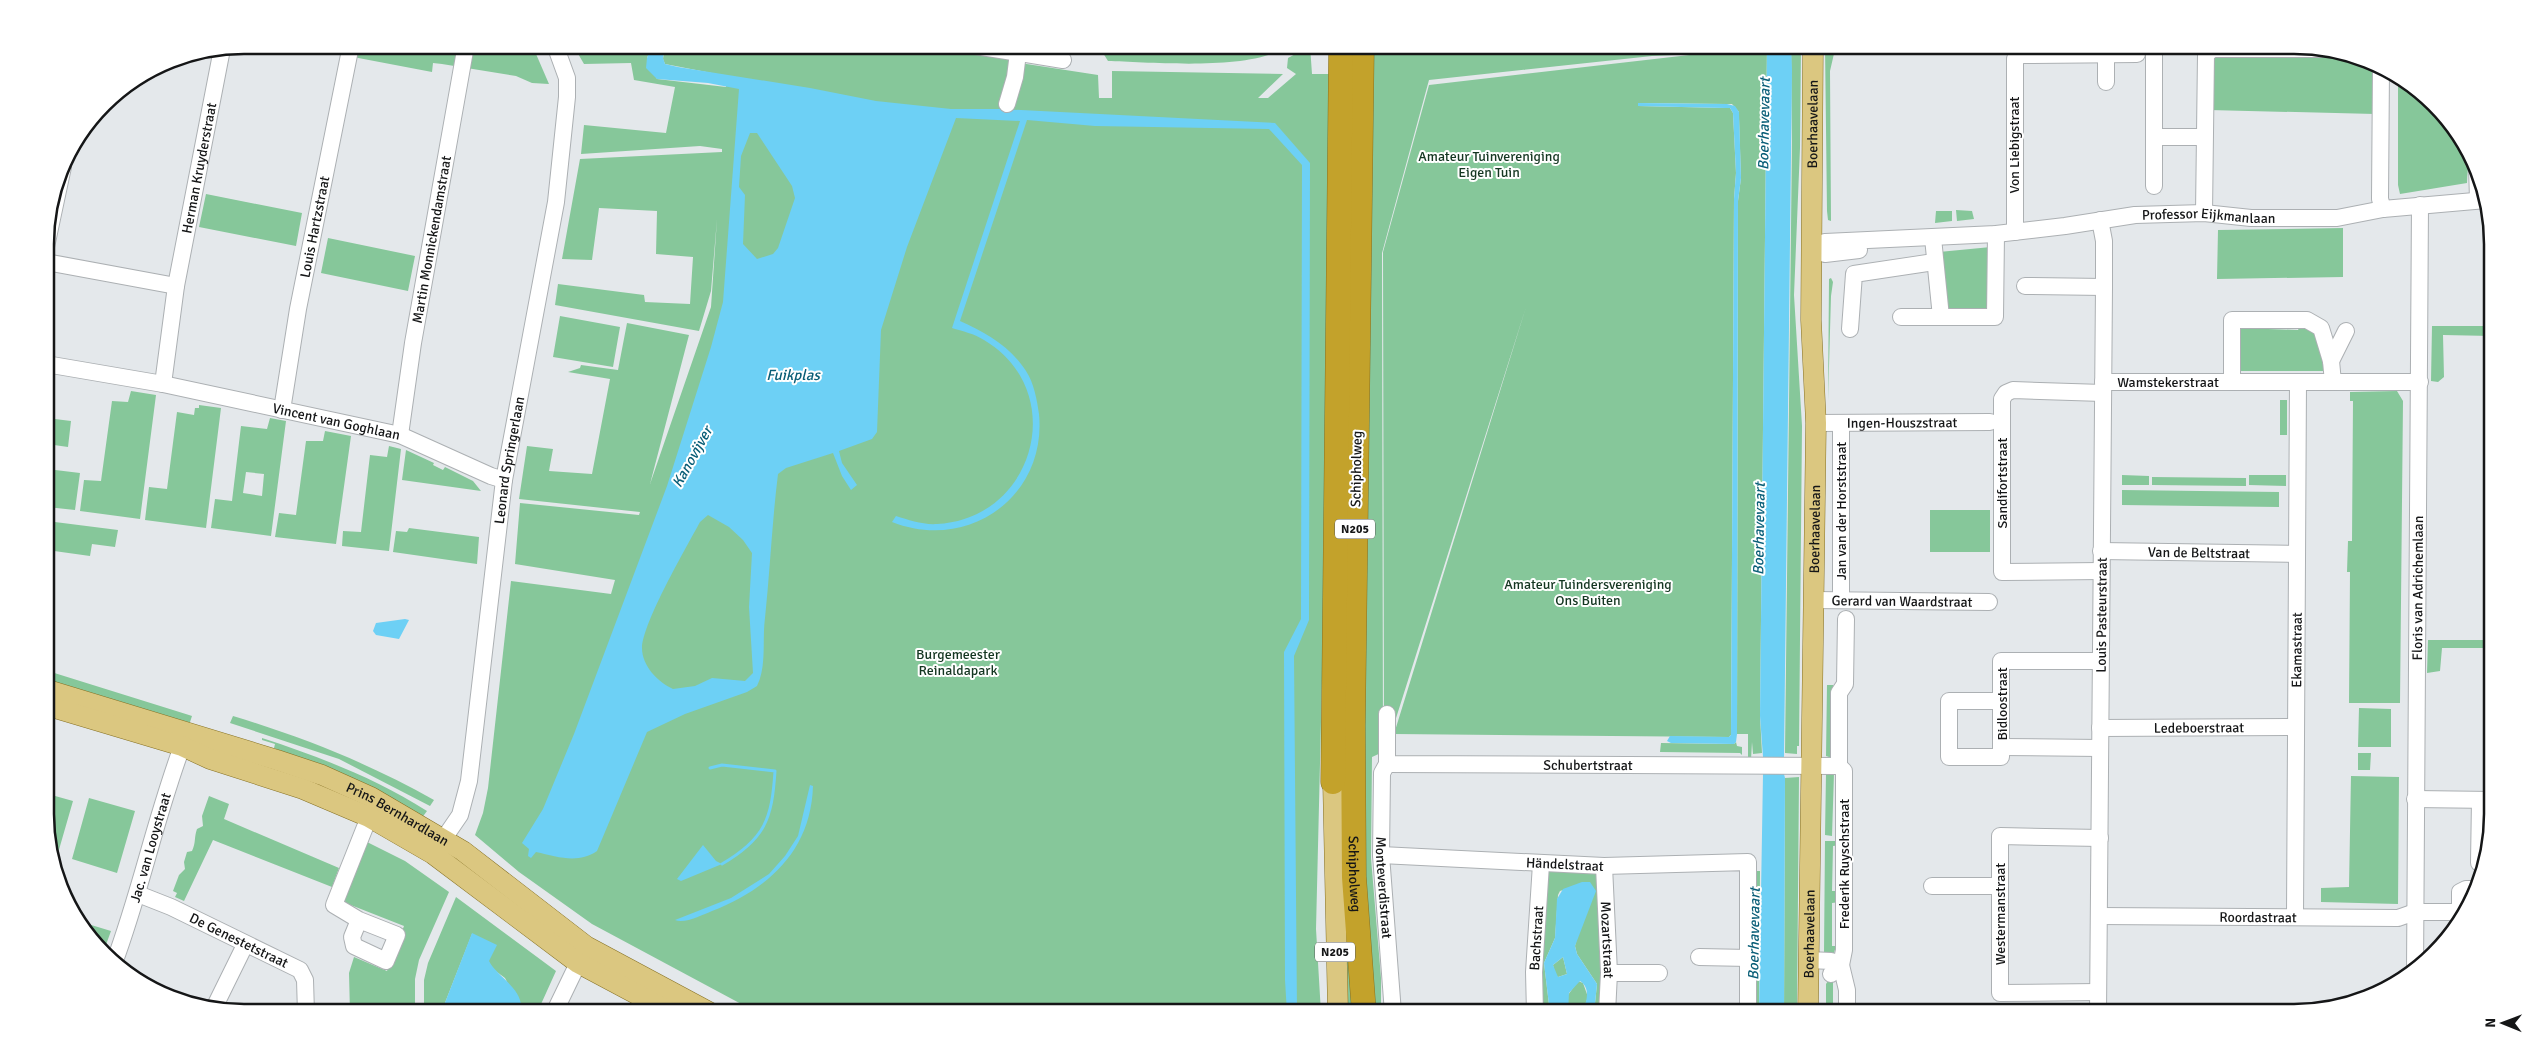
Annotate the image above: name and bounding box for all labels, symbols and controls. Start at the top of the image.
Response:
water label: Boerhavevaart [1754,76,1774,170]
street label: Boerhaavelaan [1804,80,1822,169]
street label: Von Liebigstraat [2006,97,2023,193]
street label: Herman Kruyderstraat [178,101,220,235]
park label: Amateur Tuinvereniging Eigen Tuin [1418,148,1560,181]
street label: Martin Monnickendamstraat [409,154,455,325]
street label: Louis Hartzstraat [296,175,333,279]
street label: Professor Eijkmanlaan [2142,205,2275,227]
water label: Fuikplas [766,366,821,384]
street label: Wamstekerstraat [2117,374,2219,391]
street label: Leonard Springerlaan [491,395,528,525]
street label: Vincent van Goghlaan [271,400,402,444]
street label: Ingen-Houszstraat [1847,414,1957,432]
water label: Kanovijver [668,421,717,491]
street label: Schipholweg [1347,431,1366,507]
street label: Sandifortstraat [1994,437,2011,528]
street label: Jan van der Horststraat [1833,442,1850,580]
water label: Boerhavevaart [1749,481,1769,575]
street label: Boerhaavelaan [1806,485,1824,574]
street label: Floris van Adrichemlaan [2409,516,2427,660]
road number: N205 [1335,520,1375,538]
street label: Van de Beltstraat [2148,544,2250,562]
street label: Louis Pasteurstraat [2093,557,2111,673]
park label: Amateur Tuindersvereniging Ons Buiten [1504,576,1672,609]
street label: Gerard van Waardstraat [1831,592,1973,611]
street label: Ekamastraat [2288,612,2306,688]
park label: Burgemeester Reinaldapark [916,646,1001,679]
street label: Bidloostraat [1994,667,2011,741]
street label: Ledeboerstraat [2154,719,2244,737]
street label: Schubertstraat [1543,757,1633,774]
street label: Prins Bernhardlaan [343,779,452,850]
street label: Jac. van Looystraat [127,791,175,905]
street label: Frederik Ruyschstraat [1836,799,1853,929]
street label: Schipholweg [1345,836,1365,913]
street label: Monteverdistraat [1372,836,1395,939]
street label: Händelstraat [1525,854,1604,875]
street label: Westermanstraat [1992,863,2009,965]
water label: Boerhavevaart [1744,886,1764,980]
street label: Boerhaavelaan [1800,890,1819,979]
street label: Mozartstraat [1597,901,1617,979]
street label: Bachstraat [1526,905,1547,971]
street label: De Genestetstraat [187,909,291,972]
street label: Roordastraat [2219,909,2297,926]
road number: N205 [1315,942,1355,962]
north arrow [2478,998,2528,1048]
text: N [2482,1018,2499,1028]

